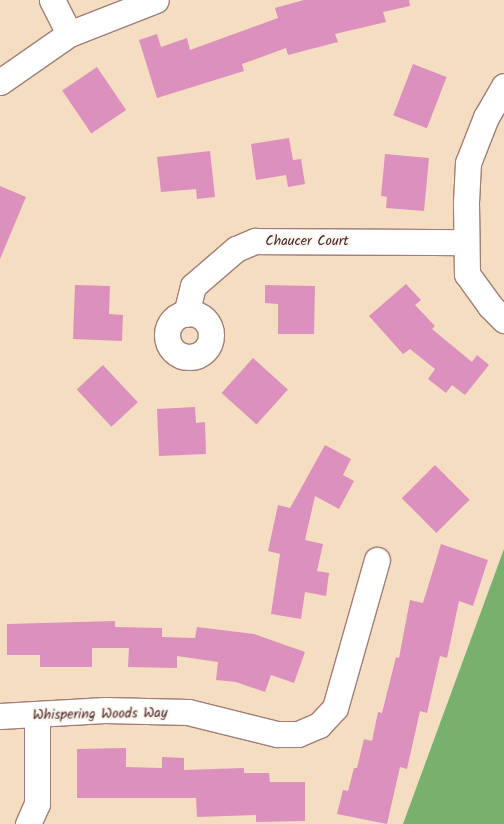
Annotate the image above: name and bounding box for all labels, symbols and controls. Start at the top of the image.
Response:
street label: Chaucer Court [265,233,349,249]
street label: Whispering Woods Way [33,704,167,724]

